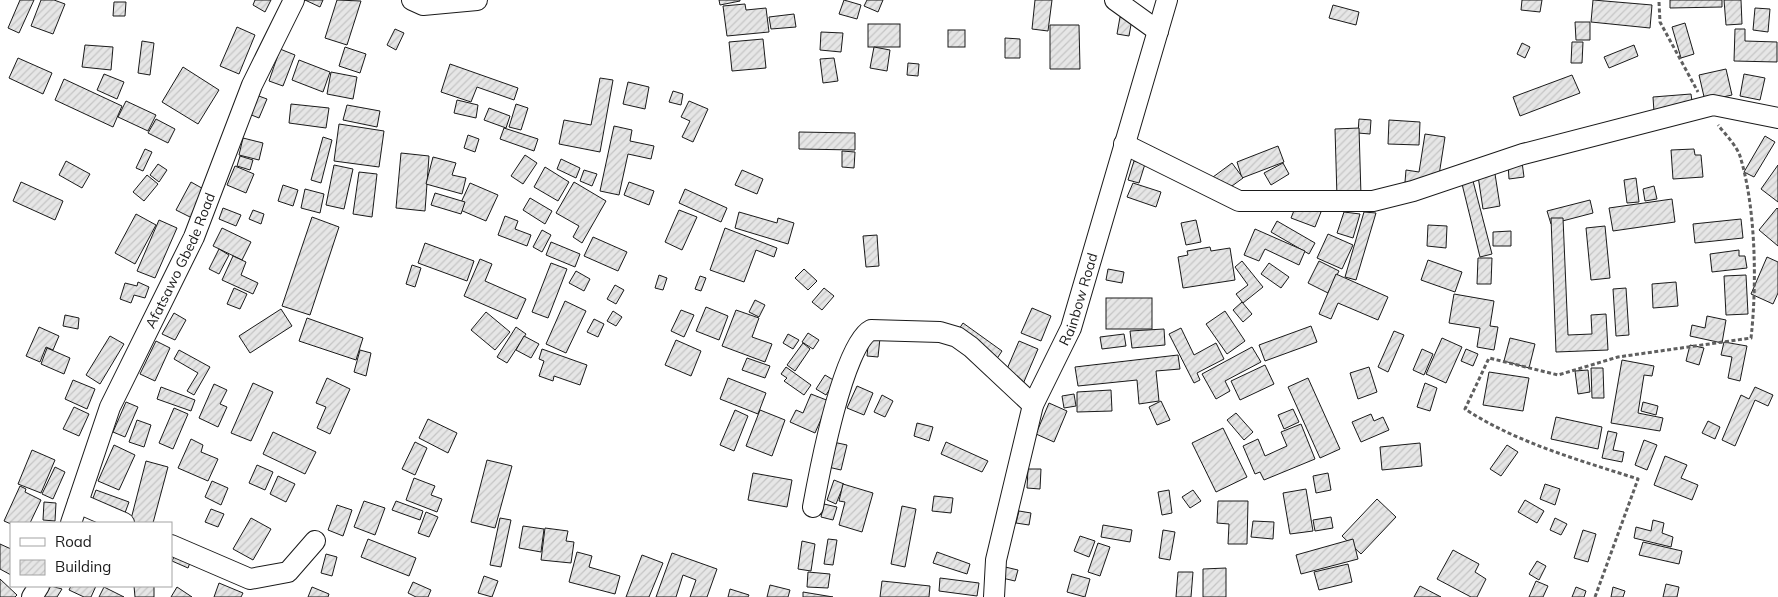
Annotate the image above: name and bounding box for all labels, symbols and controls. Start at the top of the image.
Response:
street label: Afatsawo Gbede Road [141,190,219,331]
street label: Rainbow Road [1055,251,1101,348]
legend [10,522,172,587]
text: Road [55,532,92,551]
text: Building [55,557,111,576]

